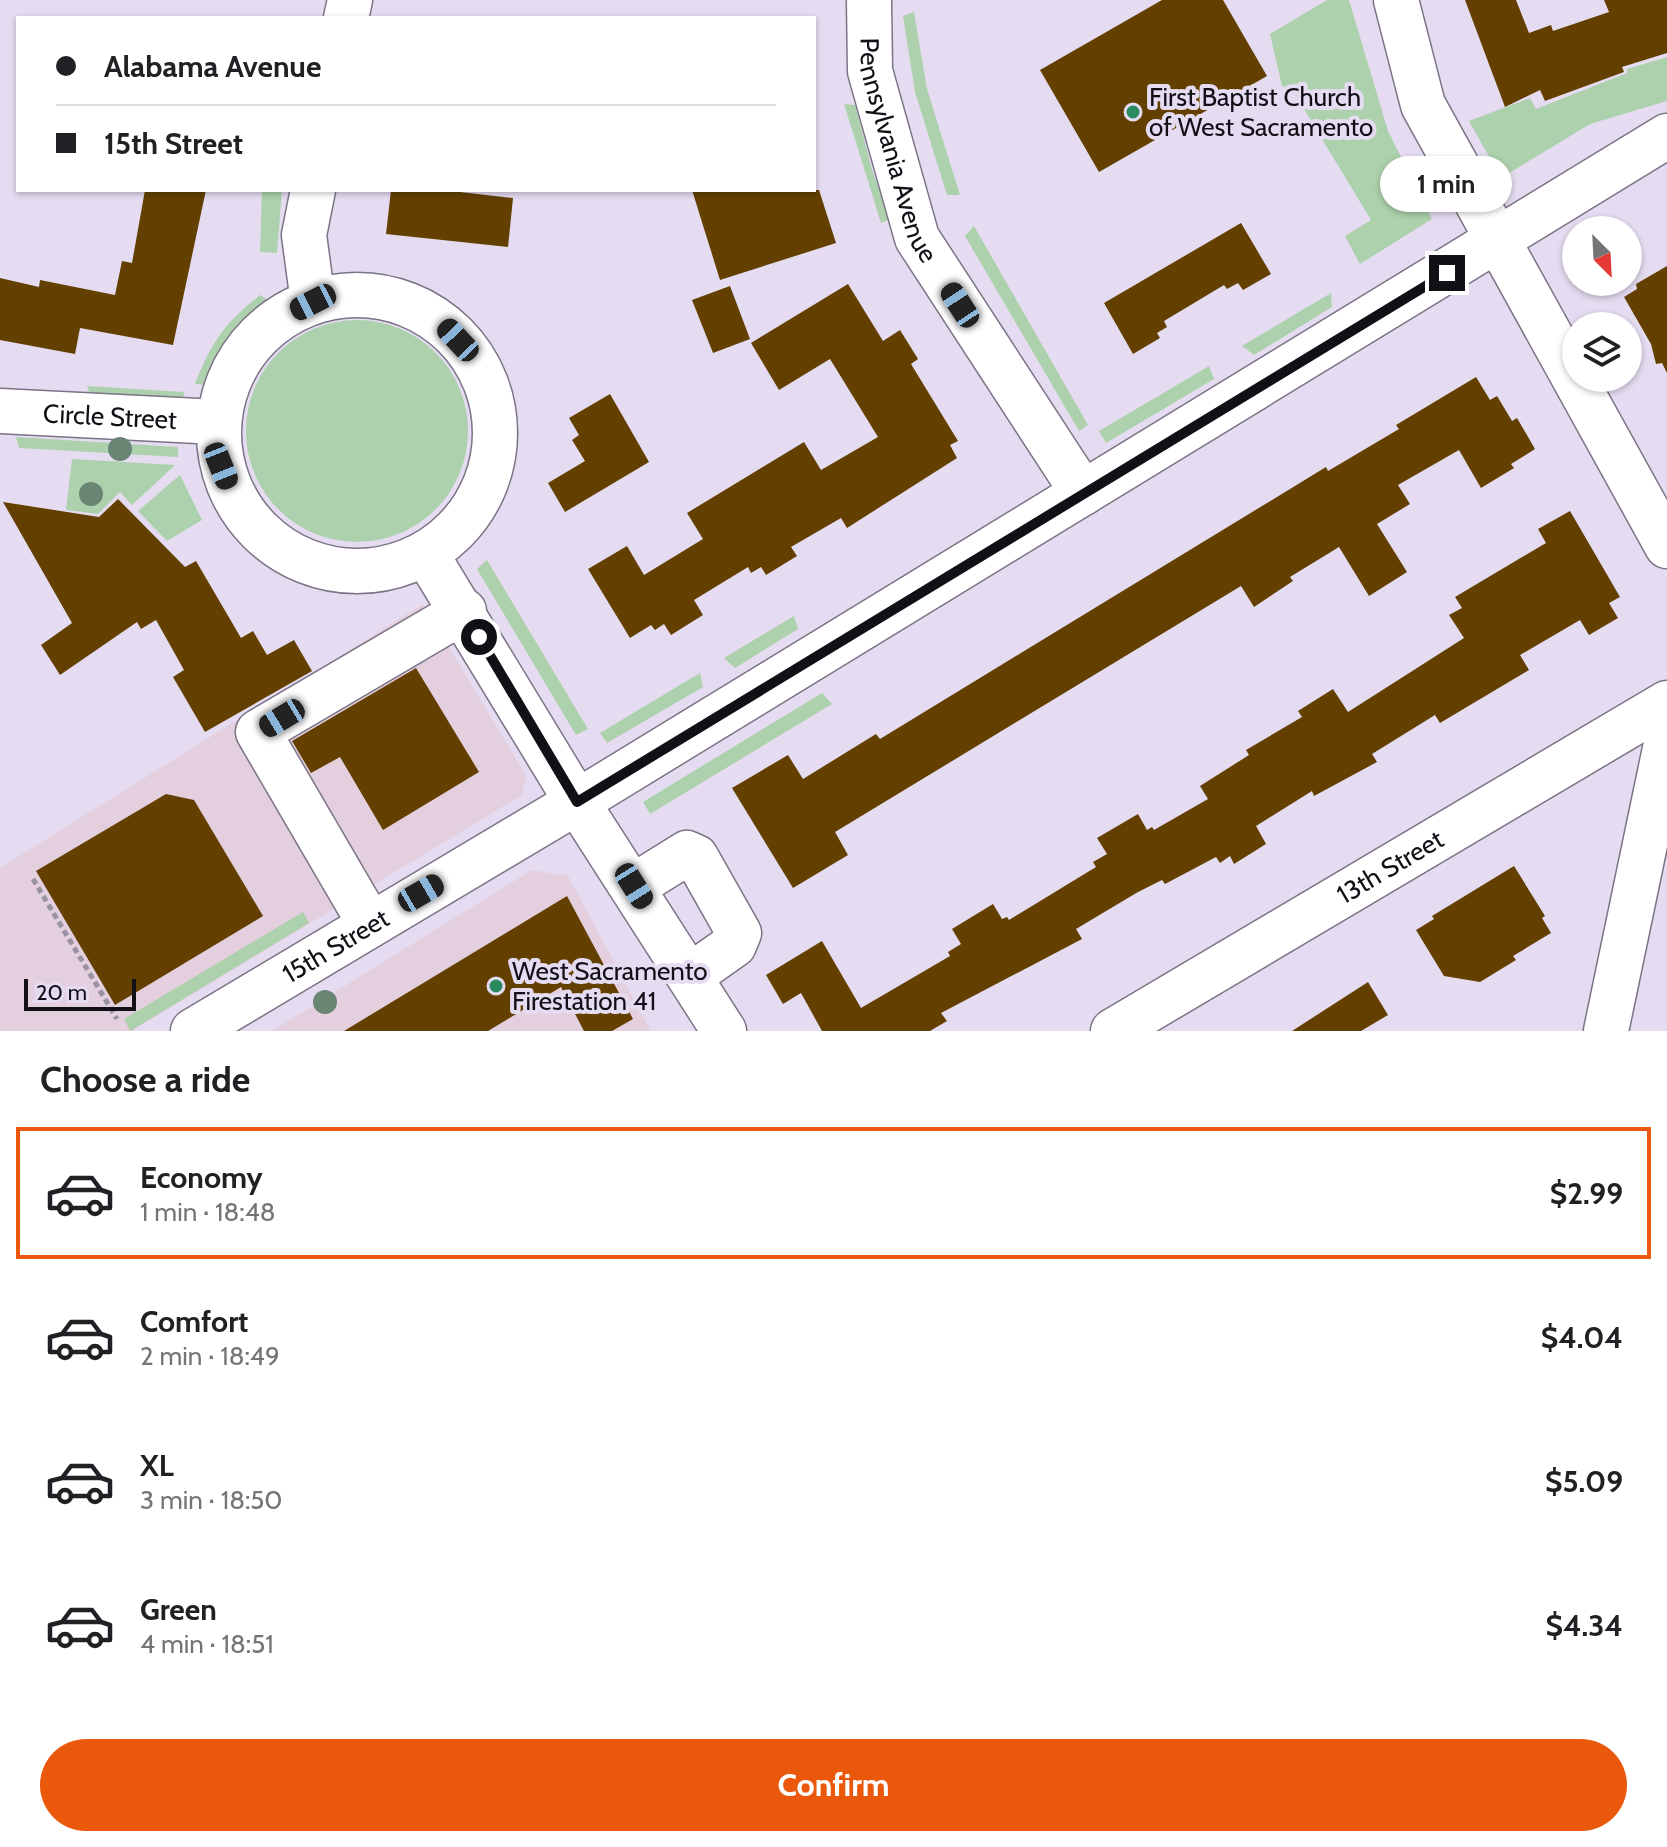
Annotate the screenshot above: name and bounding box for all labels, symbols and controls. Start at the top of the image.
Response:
street label: Pennsylvania Avenue [853,37,945,268]
text: Alabama Avenue [104,48,321,85]
place label: First Baptist Church of West Sacramento [1149,81,1373,143]
marker: First Baptist Church of West Sacramento [1124,103,1142,121]
text: 15th Street [104,125,243,162]
callout: 1 min [1381,157,1513,213]
text: 1 min [1417,168,1475,200]
north arrow [1562,216,1642,296]
map controls [1562,216,1642,392]
route end [1429,255,1465,291]
car [937,278,983,332]
car [286,280,340,324]
button: layers [1562,312,1642,392]
car [433,314,483,366]
street label: Circle Street [42,397,178,436]
car [201,439,241,493]
route start [461,619,497,655]
car [255,695,309,741]
street label: 13th Street [1331,823,1449,911]
car [611,859,657,913]
car [394,871,448,915]
street label: 15th Street [277,902,395,990]
place label: West Sacramento Firestation 41 [512,955,708,1017]
scale bar [24,975,136,1011]
marker: West Sacramento Firestation 41 [487,977,505,995]
text: 20 m [36,979,87,1006]
text: Choose a ride [40,1057,250,1101]
icon: car [44,1157,116,1229]
text: Economy [140,1159,263,1196]
text: $2.99 [1550,1175,1623,1212]
text: 1 min · 18:48 [140,1196,276,1228]
icon: car [44,1301,116,1373]
text: Comfort [140,1303,248,1340]
text: $4.04 [1541,1319,1623,1356]
text: 2 min · 18:49 [140,1340,280,1372]
icon: car [44,1445,116,1517]
text: XL [140,1447,174,1484]
text: $5.09 [1545,1463,1623,1500]
text: 3 min · 18:50 [140,1484,283,1516]
icon: car [44,1589,116,1661]
text: Green [140,1591,217,1628]
text: $4.34 [1546,1607,1623,1644]
text: 4 min · 18:51 [140,1628,274,1660]
button: Confirm [40,1739,1627,1831]

